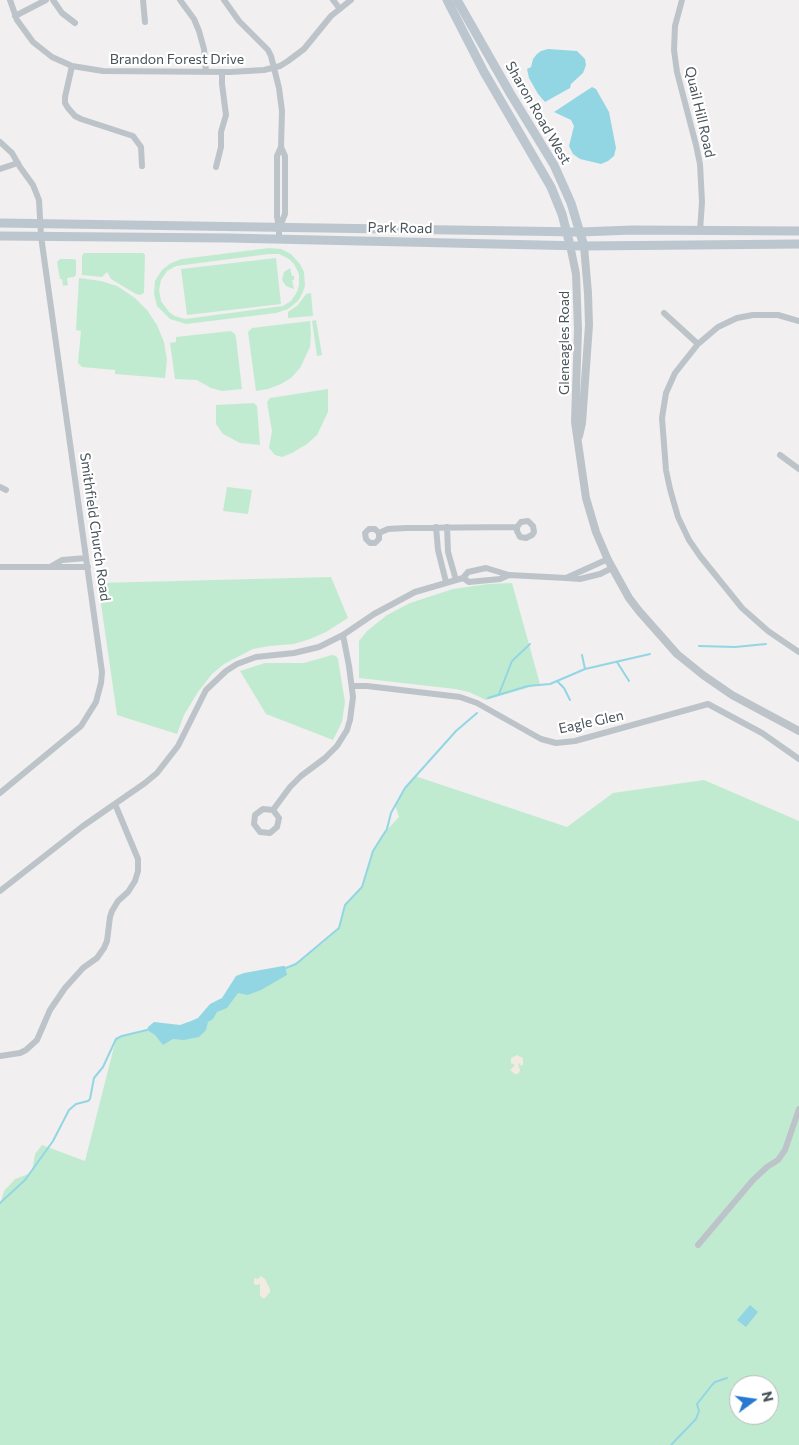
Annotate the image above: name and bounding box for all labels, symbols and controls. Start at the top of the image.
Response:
street label: Brandon Forest Drive [110,51,244,67]
street label: Sharon Road West [502,59,574,167]
street label: Quail Hill Road [681,65,719,159]
street label: Park Road [368,219,432,237]
street label: Gleneagles Road [556,291,572,395]
street label: Smithfield Church Road [76,452,114,602]
street label: Eagle Glen [557,707,625,737]
north arrow [729,1375,779,1425]
text: N [759,1389,778,1404]

